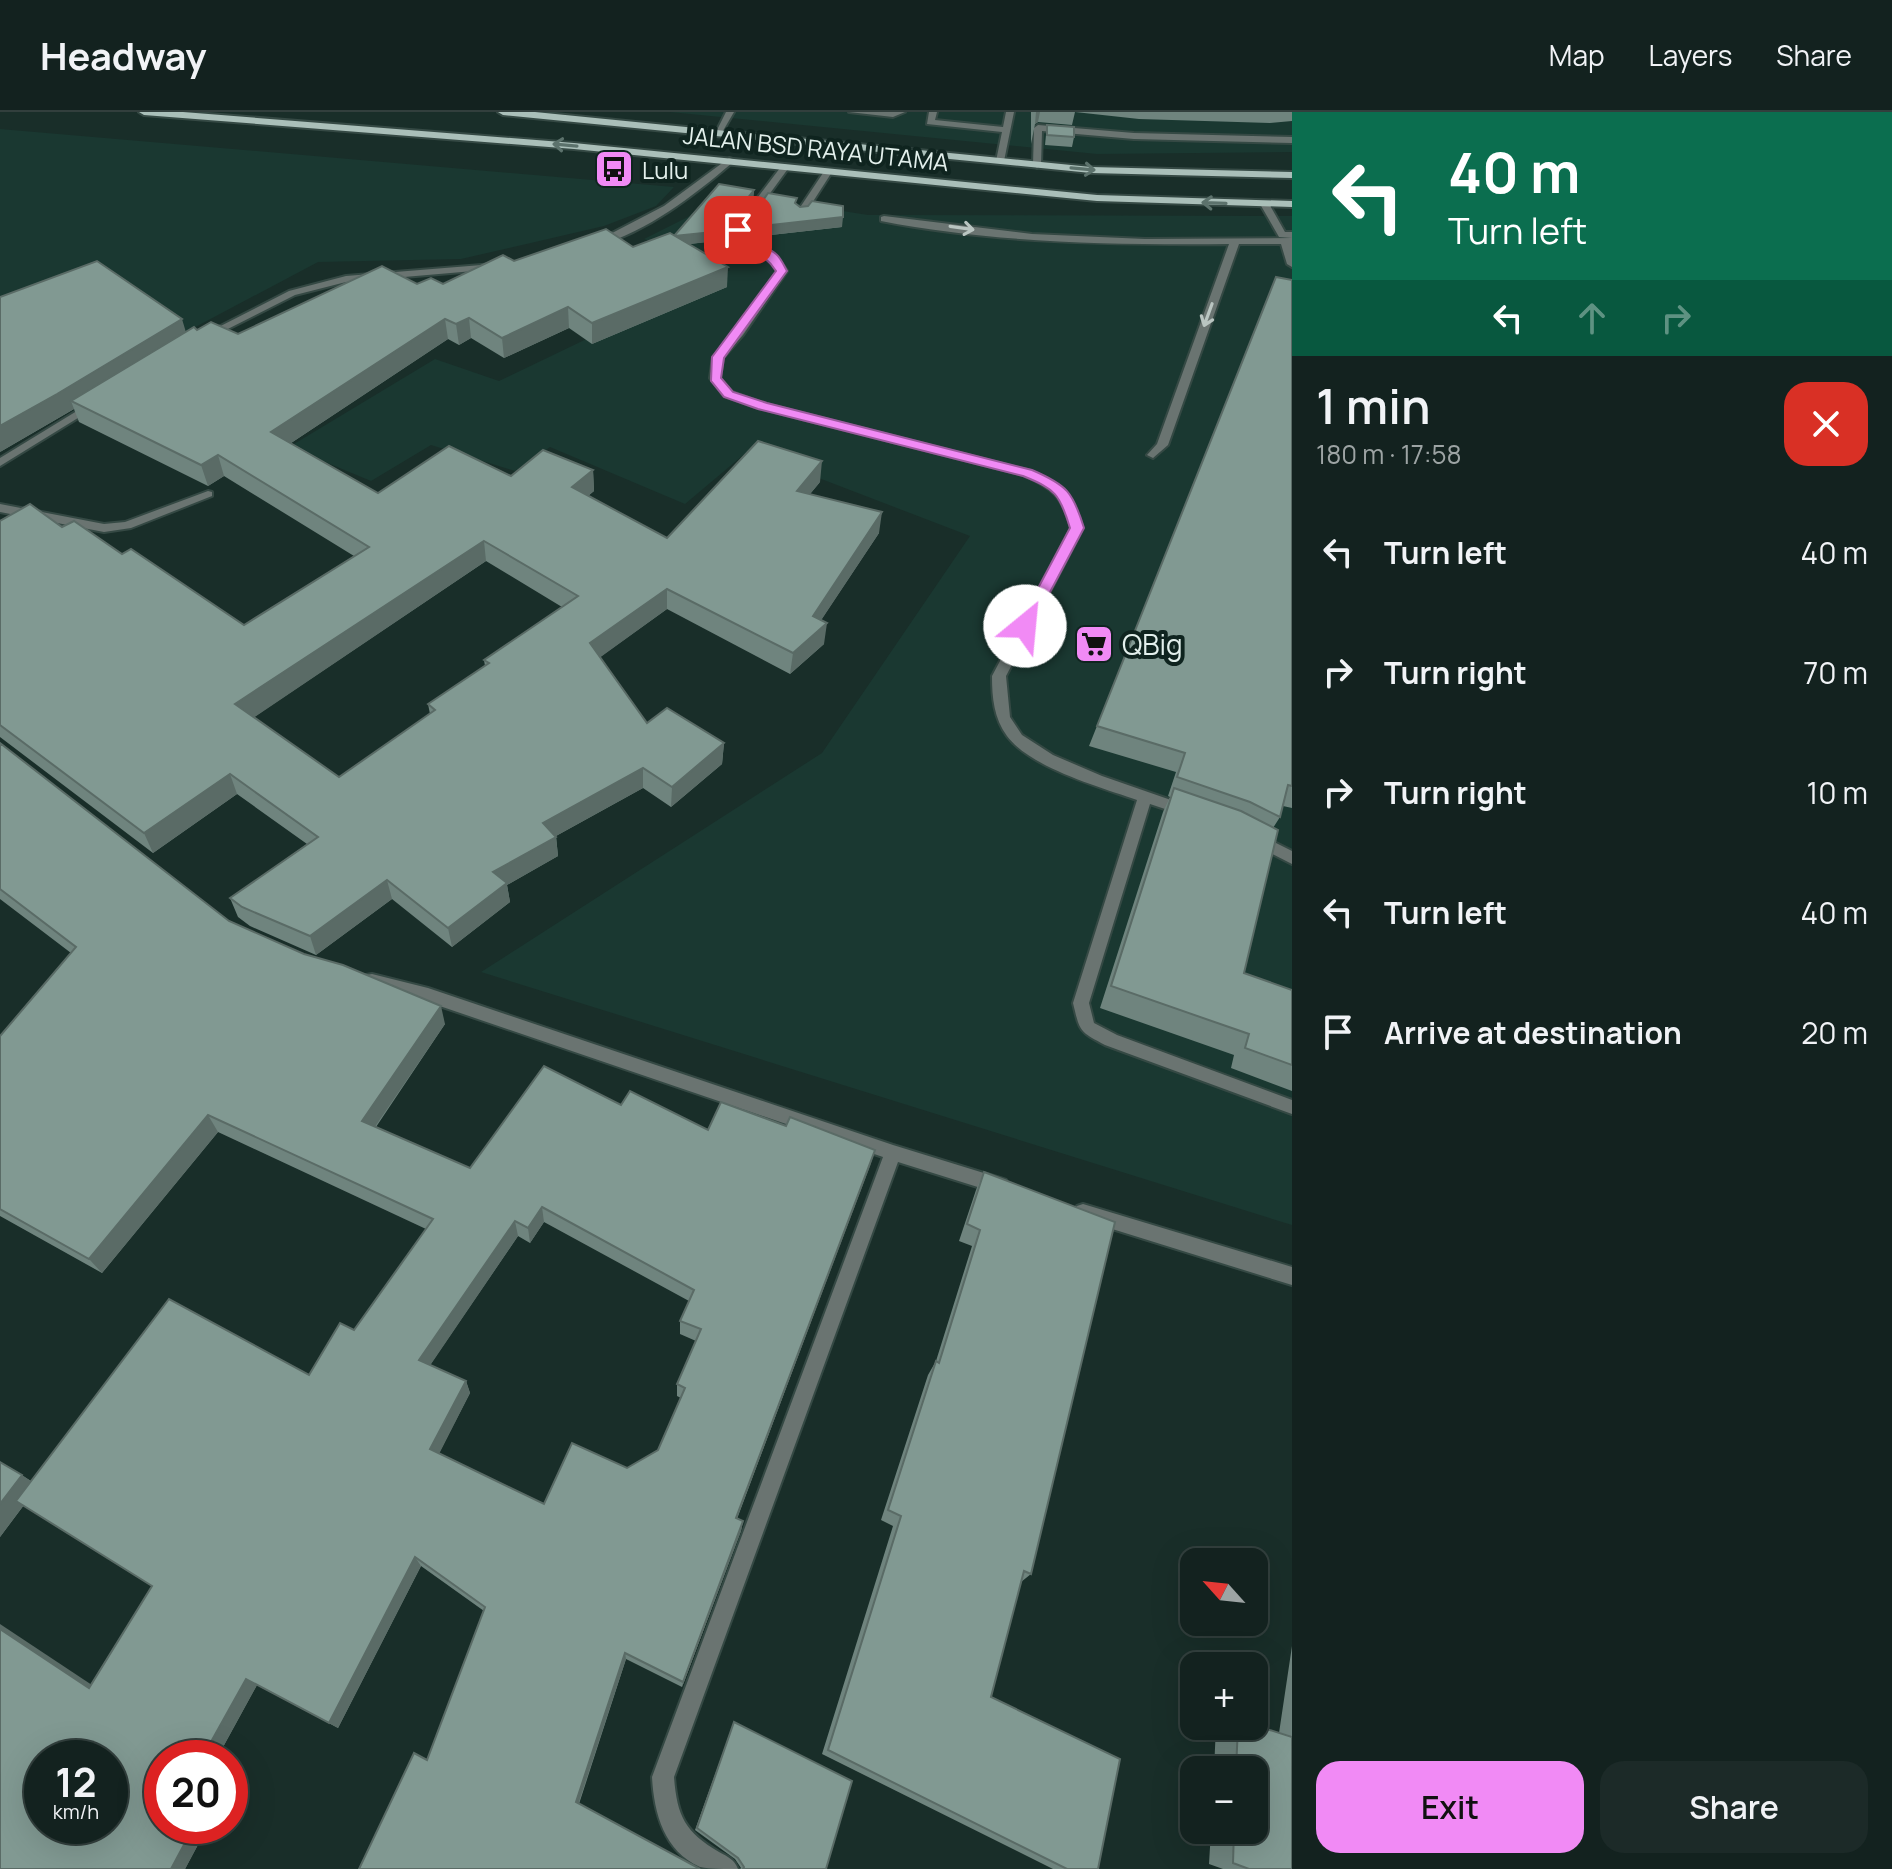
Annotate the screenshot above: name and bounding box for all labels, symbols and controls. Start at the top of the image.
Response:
text: Headway [40,29,207,81]
text: Map [1549,36,1605,74]
text: Layers [1649,36,1732,74]
text: Share [1776,36,1852,74]
street label: JALAN BSD RAYA UTAMA [682,118,950,178]
text: 40 m [1448,133,1580,210]
one-way arrow [552,137,579,152]
icon: left [1316,144,1420,248]
bus stop icon: Lulu [593,148,635,190]
place label: Lulu [642,153,688,186]
one-way arrow [1069,162,1095,177]
one-way arrow [1201,195,1228,210]
pin [704,196,772,264]
text: Turn left [1448,206,1587,255]
icon: arrive [716,208,760,252]
one-way arrow [949,221,974,236]
icon: left [1486,296,1530,340]
icon: ahead [1570,296,1614,340]
icon: right [1654,296,1698,340]
one-way arrow [1200,302,1214,327]
text: 1 min [1316,373,1430,438]
button: close [1784,382,1868,466]
text: 180 m · 17:58 [1316,436,1462,472]
icon: left [1316,530,1360,574]
text: Turn left [1384,532,1507,573]
text: 40 m [1801,532,1868,573]
position arrow [983,584,1067,668]
supermarket icon: QBig [1073,623,1115,665]
place label: QBig [1122,625,1183,663]
icon: right [1316,650,1360,694]
text: Turn right [1384,652,1527,693]
text: 70 m [1803,652,1868,693]
icon: right [1316,770,1360,814]
text: Turn right [1384,772,1527,813]
text: 10 m [1807,772,1868,813]
icon: left [1316,890,1360,934]
text: Turn left [1384,892,1507,933]
text: 40 m [1801,892,1868,933]
icon: arrive [1316,1010,1360,1054]
text: Arrive at destination [1384,1012,1682,1053]
text: 20 m [1801,1012,1868,1053]
north arrow [1180,1548,1268,1636]
map controls [1180,1548,1268,1844]
button: + [1180,1652,1268,1740]
speed limit sign: 20 [144,1740,248,1844]
text: 12 [55,1754,97,1809]
button: − [1180,1756,1268,1844]
button: Exit [1316,1761,1584,1853]
button: Share [1600,1761,1868,1853]
text: km/h [53,1798,99,1825]

